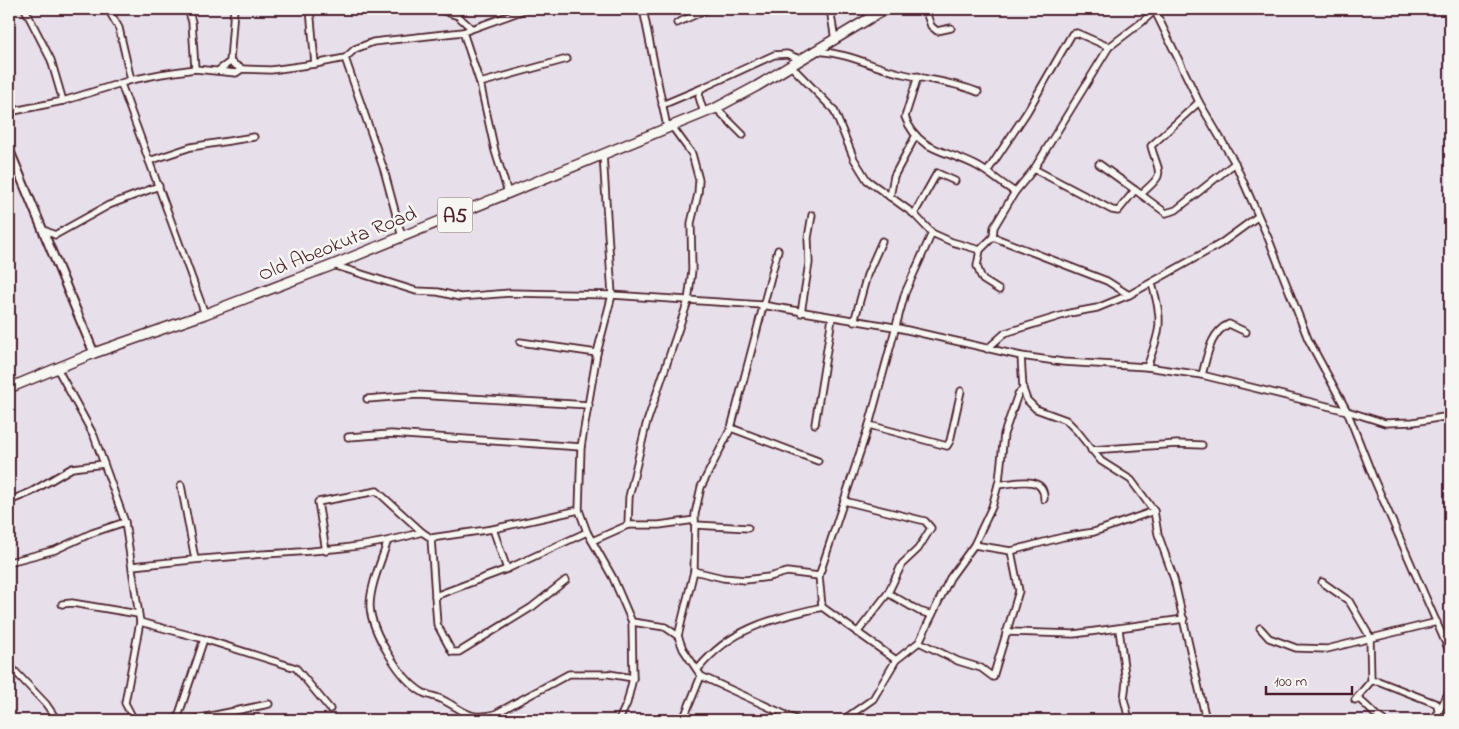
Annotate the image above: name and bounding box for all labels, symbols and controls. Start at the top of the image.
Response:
road number: A5 [438,198,472,232]
street label: Old Abeokuta Road [254,199,422,290]
scale bar [1266,664,1353,696]
text: 100 m [1274,671,1307,693]

